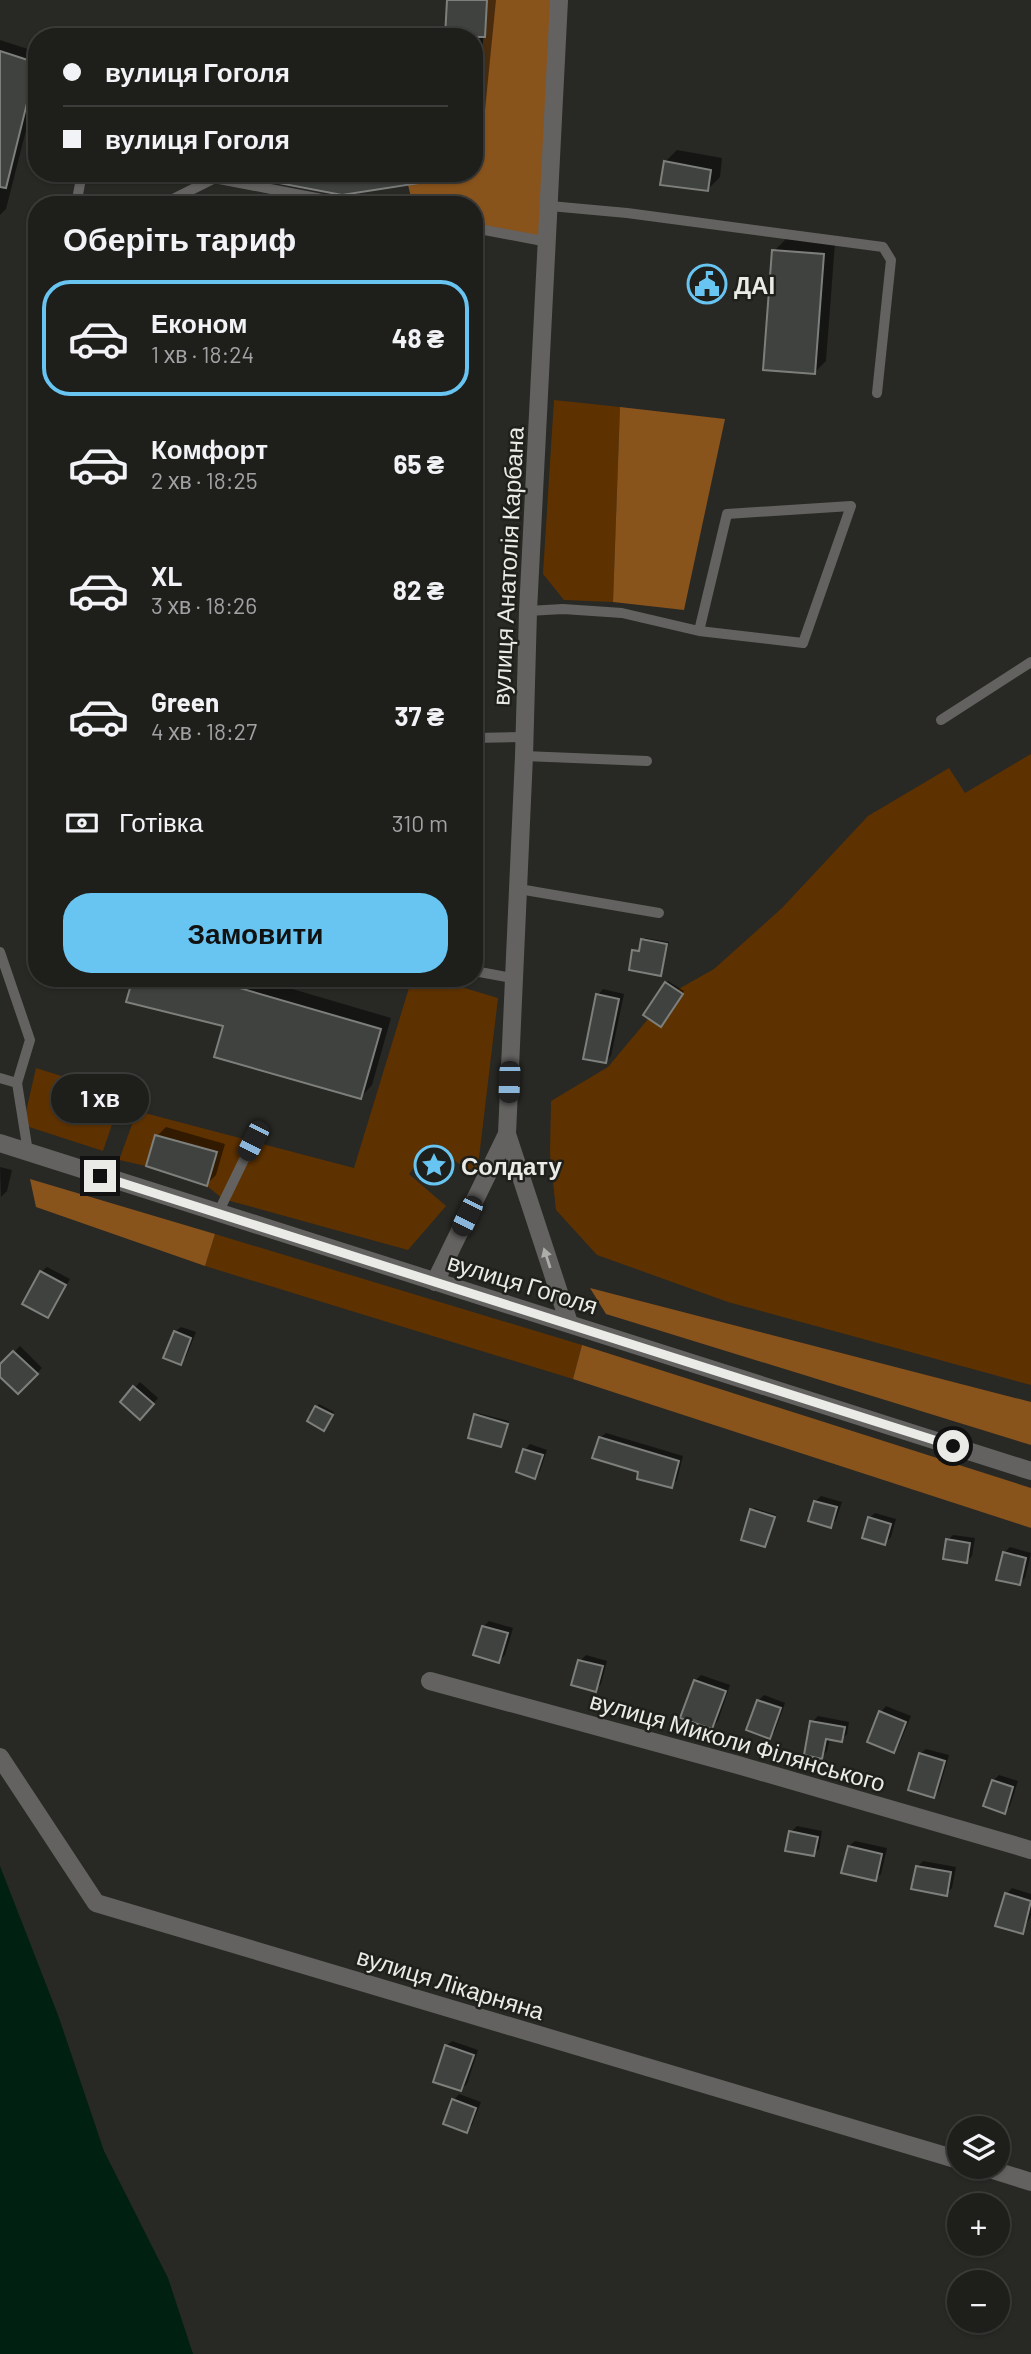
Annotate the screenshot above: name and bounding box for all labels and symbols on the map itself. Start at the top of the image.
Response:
public building icon: ДАІ [686,263,728,305]
place label: ДАІ [734,270,775,299]
street label: вулиця Анатолія Карбана [485,425,529,706]
car [498,1061,521,1103]
callout: 1 хв [51,1074,149,1124]
car [235,1118,272,1164]
place icon: Солдату [413,1144,455,1186]
place label: Солдату [461,1151,563,1180]
route end [84,1160,116,1192]
car [449,1193,486,1239]
street label: вулиця Гоголя [444,1246,602,1320]
one-way arrow [541,1248,552,1269]
route start [937,1430,969,1462]
street label: вулиця Миколи Філянського [587,1685,889,1797]
street label: вулиця Лікарняна [354,1941,549,2025]

